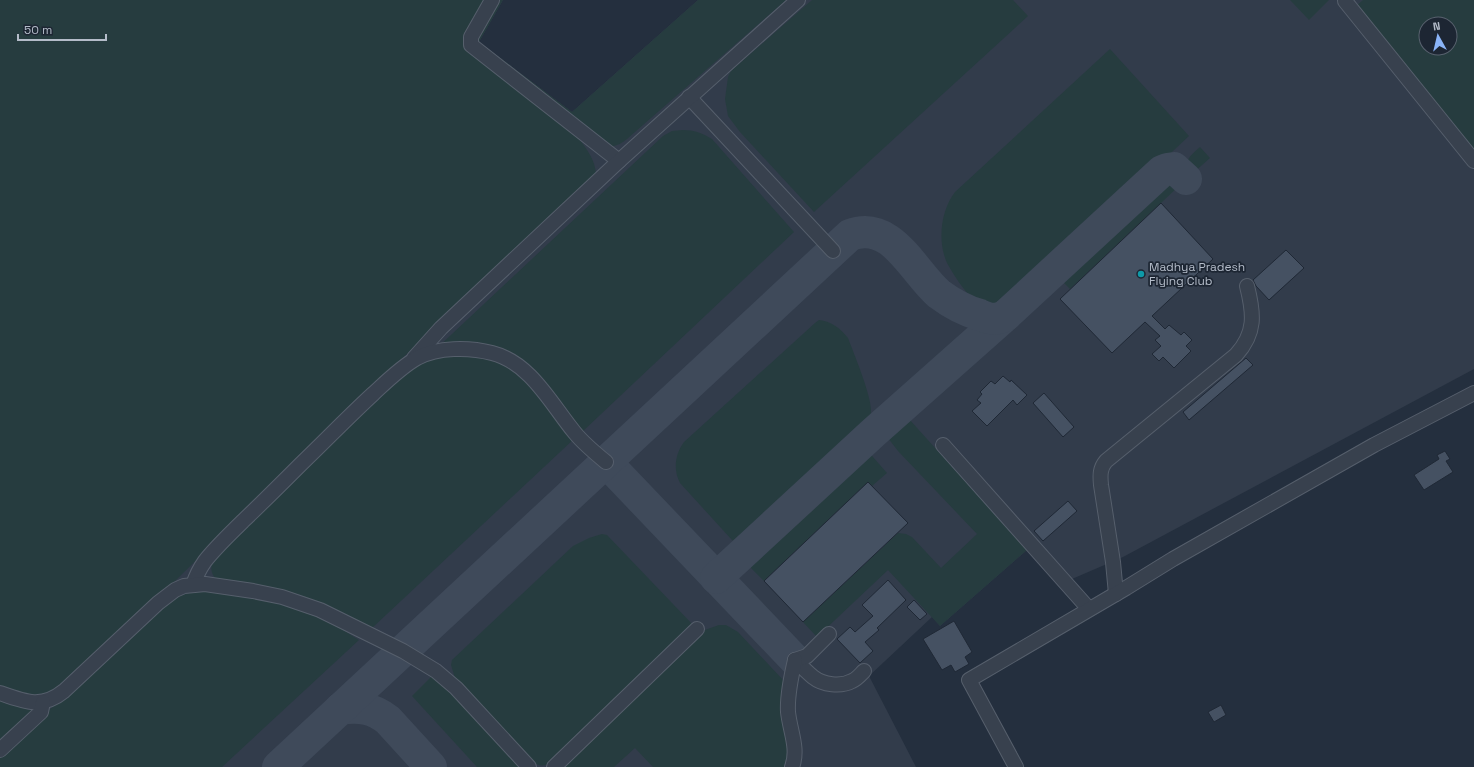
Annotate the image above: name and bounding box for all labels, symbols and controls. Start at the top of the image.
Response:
scale bar [18,16,106,42]
north arrow [1418,16,1458,56]
text: N [1432,19,1441,34]
text: 50 m [24,22,52,38]
place label: Madhya Pradesh Flying Club [1149,259,1245,289]
marker: Madhya Pradesh Flying Club [1136,269,1146,279]

